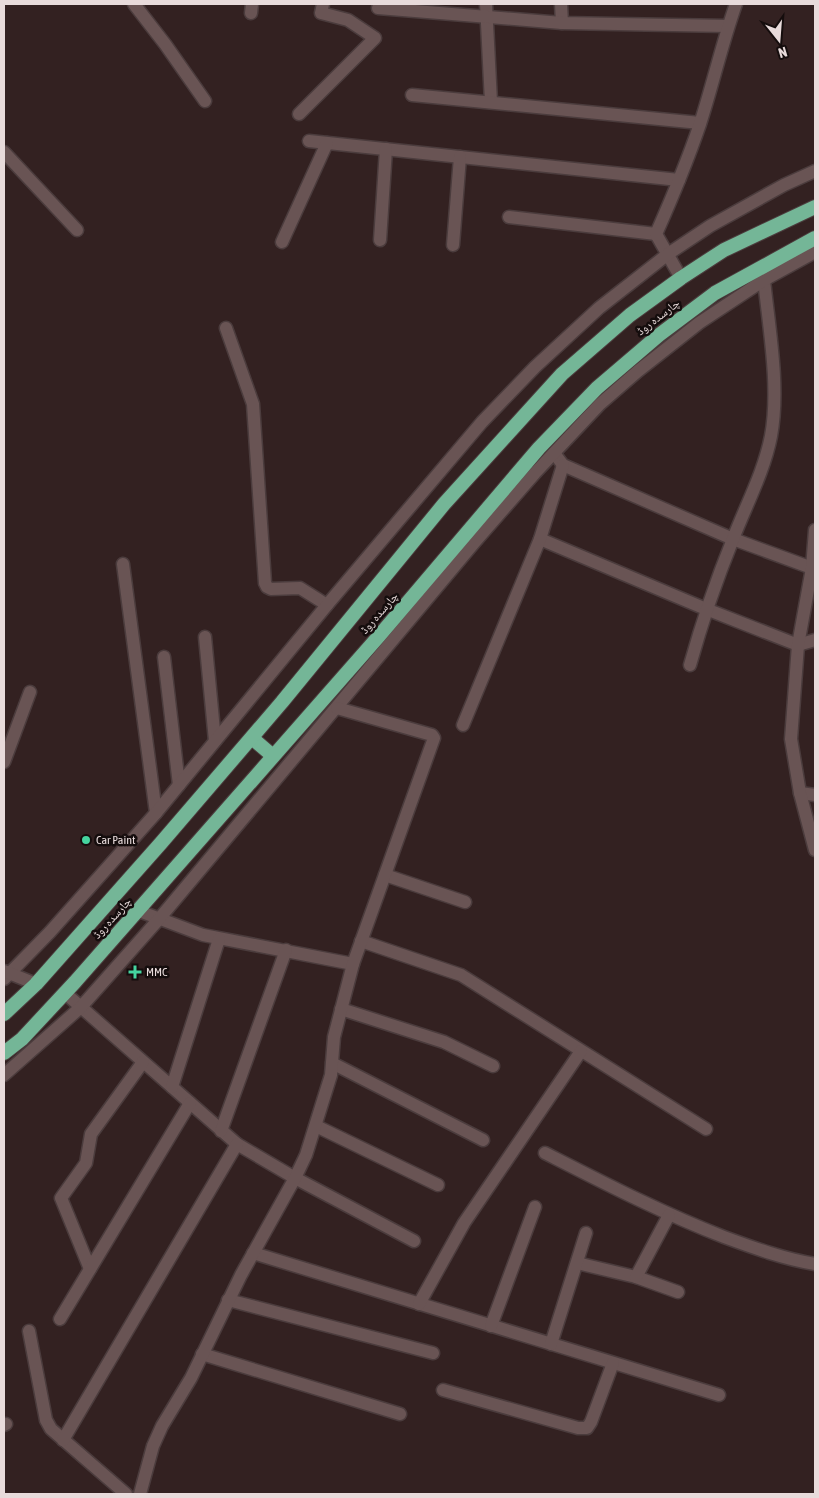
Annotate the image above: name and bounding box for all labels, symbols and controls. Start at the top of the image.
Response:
north arrow [754,15,804,65]
text: N [777,44,789,61]
street label: چارسدہ روڈ [634,296,683,338]
street label: چارسدہ روڈ [357,589,401,637]
place label: Car Paint [96,833,136,847]
marker: Car Paint [80,834,92,846]
street label: چارسدہ روڈ [90,894,134,942]
marker: MMC [128,965,142,979]
place label: MMC [146,965,168,979]

